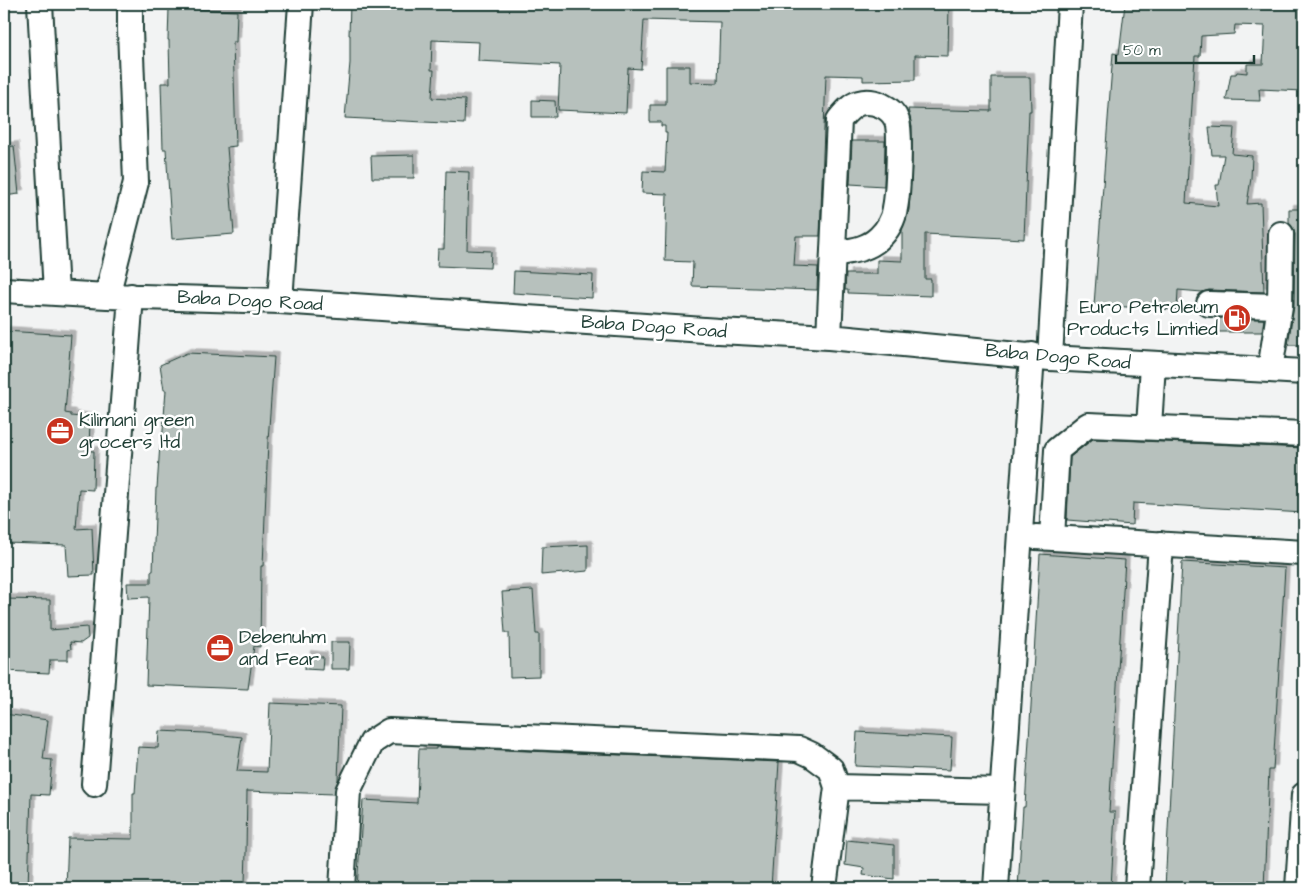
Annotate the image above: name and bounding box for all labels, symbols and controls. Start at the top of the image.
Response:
scale bar [1116,32,1253,64]
text: 50 m [1123,40,1161,61]
street label: Baba Dogo Road [176,284,324,319]
place label: Euro Petroleum Products Limtied [1067,294,1218,343]
fuel station icon: Euro Petroleum Products Limtied [1222,303,1252,333]
street label: Baba Dogo Road [580,308,728,347]
street label: Baba Dogo Road [984,337,1132,378]
place label: Kilimani green grocers ltd [79,407,194,457]
office icon: Kilimani green grocers ltd [45,416,75,446]
place label: Debenuhm and Fear [239,624,326,673]
office icon: Debenuhm and Fear [205,633,235,663]

